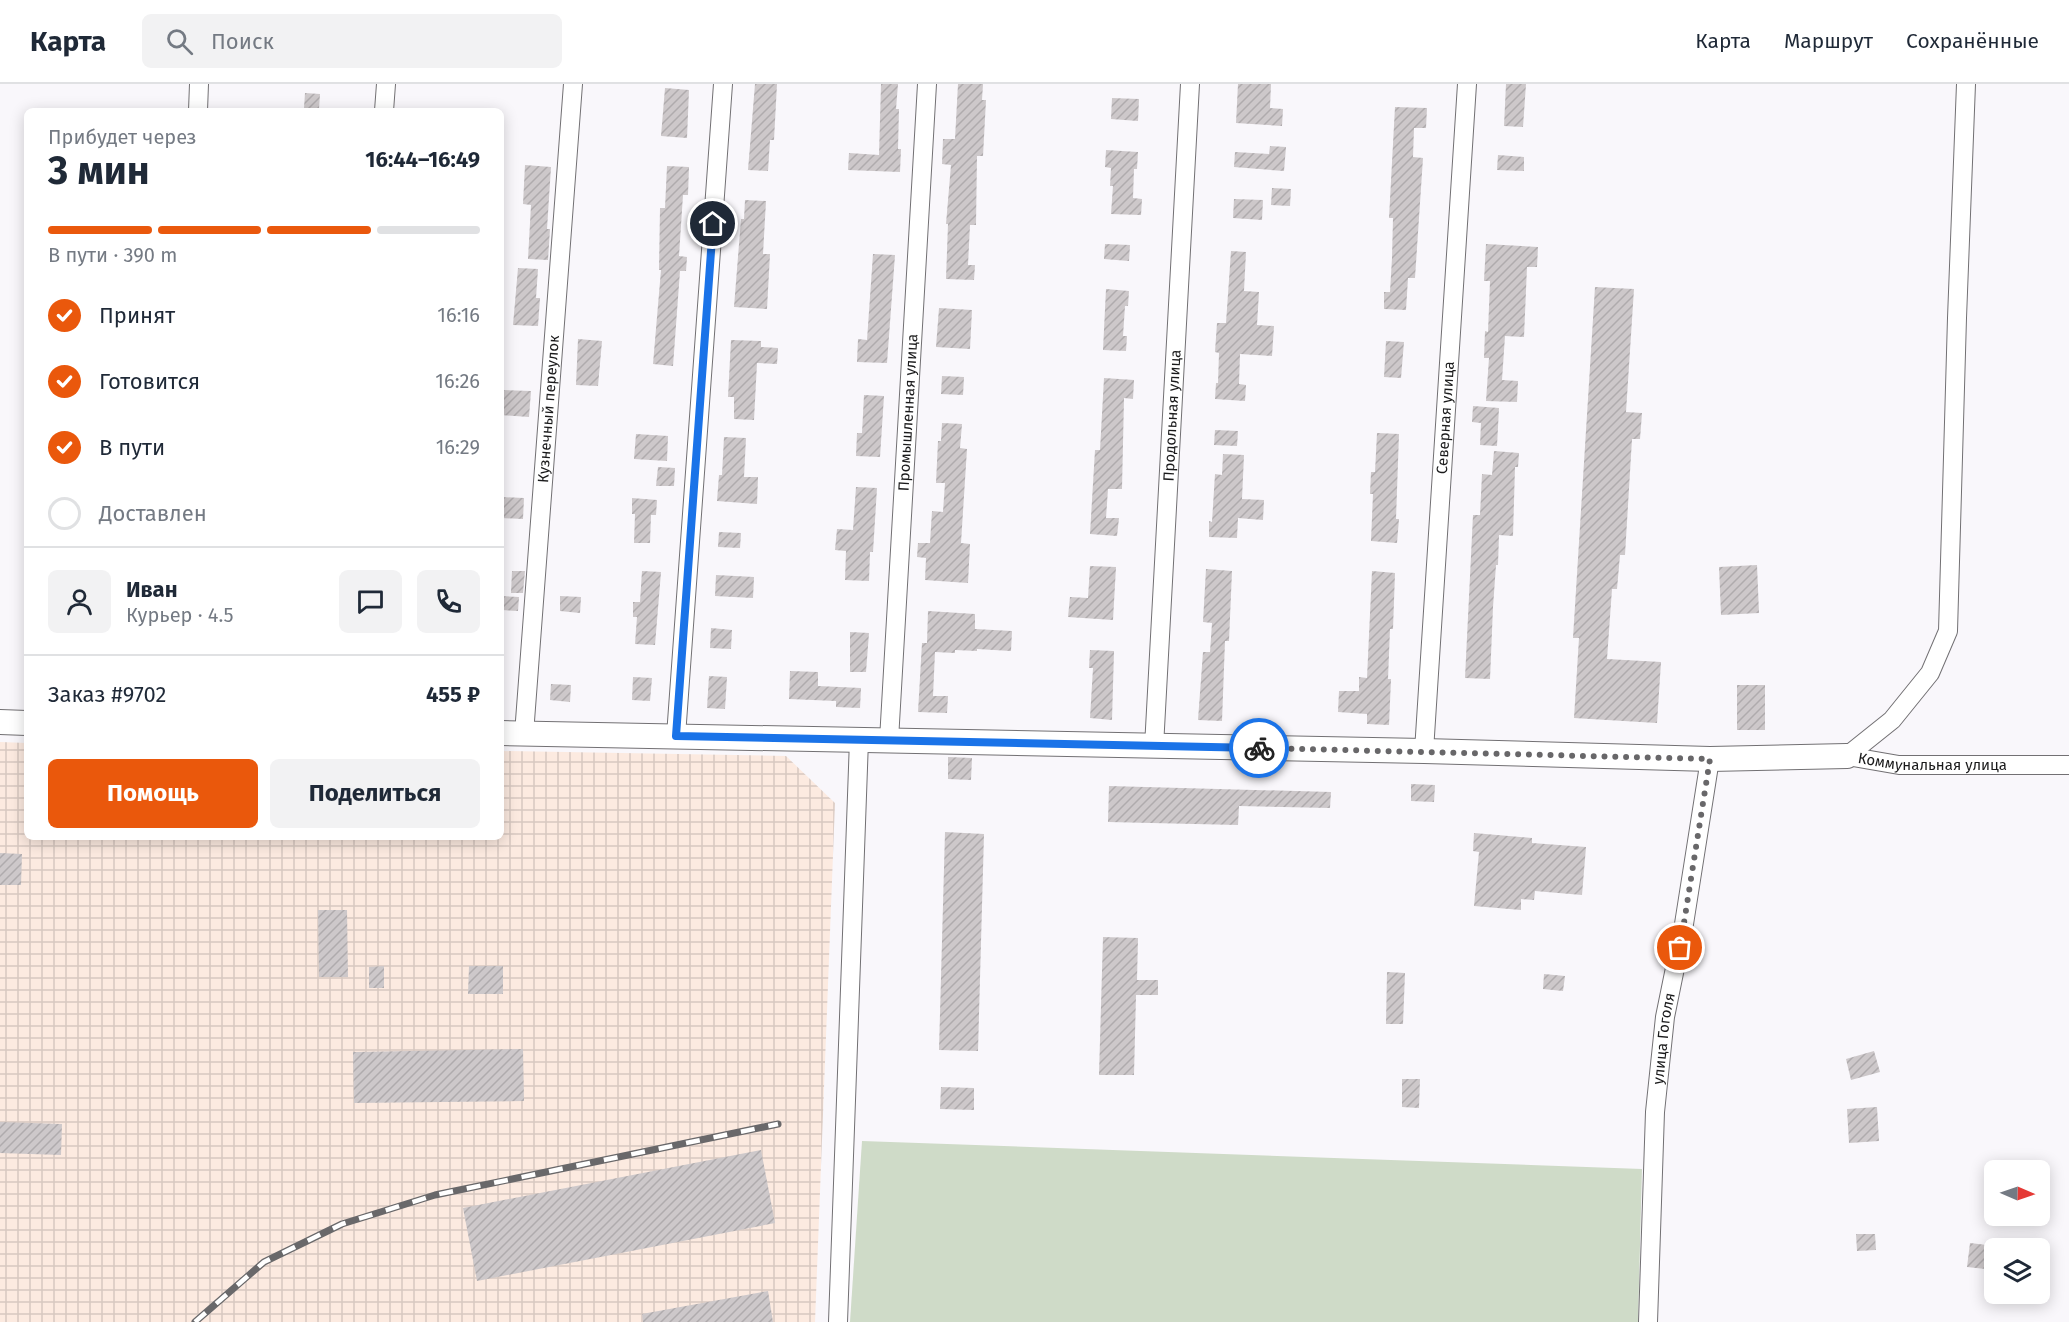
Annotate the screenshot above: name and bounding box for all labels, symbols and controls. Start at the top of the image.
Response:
search box [142,14,562,68]
text: Карта [30,25,106,58]
icon: search [163,25,196,58]
text: Поиск [211,28,274,55]
text: Карта [1695,28,1751,54]
text: Маршрут [1784,28,1873,54]
text: Сохранённые [1906,28,2039,54]
text: Прибудет через [48,125,197,149]
text: 16:44–16:49 [365,146,480,173]
text: 3 мин [48,148,150,194]
pin [687,198,738,249]
icon: home [696,207,729,240]
text: В пути · 390 m [48,243,177,267]
icon: check [48,299,81,332]
text: Принят [99,302,175,329]
text: 16:16 [437,303,480,327]
street label: Промышленная улица [894,333,922,492]
street label: Кузнечный переулок [534,334,563,484]
street label: Продольная улица [1159,349,1185,482]
street label: Северная улица [1433,361,1458,475]
icon: check [48,365,81,398]
text: Готовится [99,368,200,395]
text: 16:26 [435,369,480,393]
icon: check [48,431,81,464]
text: В пути [99,434,165,461]
text: 16:29 [436,435,480,459]
text: Доставлен [99,500,207,527]
button: person [48,570,111,633]
button: chat [339,570,402,633]
button: phone [417,570,480,633]
text: Иван [126,576,178,603]
text: Курьер · 4.5 [126,603,233,627]
text: Заказ #9702 [48,681,166,708]
text: 455 ₽ [426,681,480,708]
courier [1229,718,1289,778]
icon: bike [1243,732,1276,765]
street label: Коммунальная улица [1857,749,2007,775]
button: Помощь [48,759,258,828]
button: Поделиться [270,759,480,828]
pin [1654,922,1705,973]
icon: bag [1663,931,1696,964]
street label: улица Гоголя [1649,991,1679,1085]
north arrow [1984,1160,2050,1226]
map controls [1984,1160,2050,1304]
button: layers [1984,1238,2050,1304]

